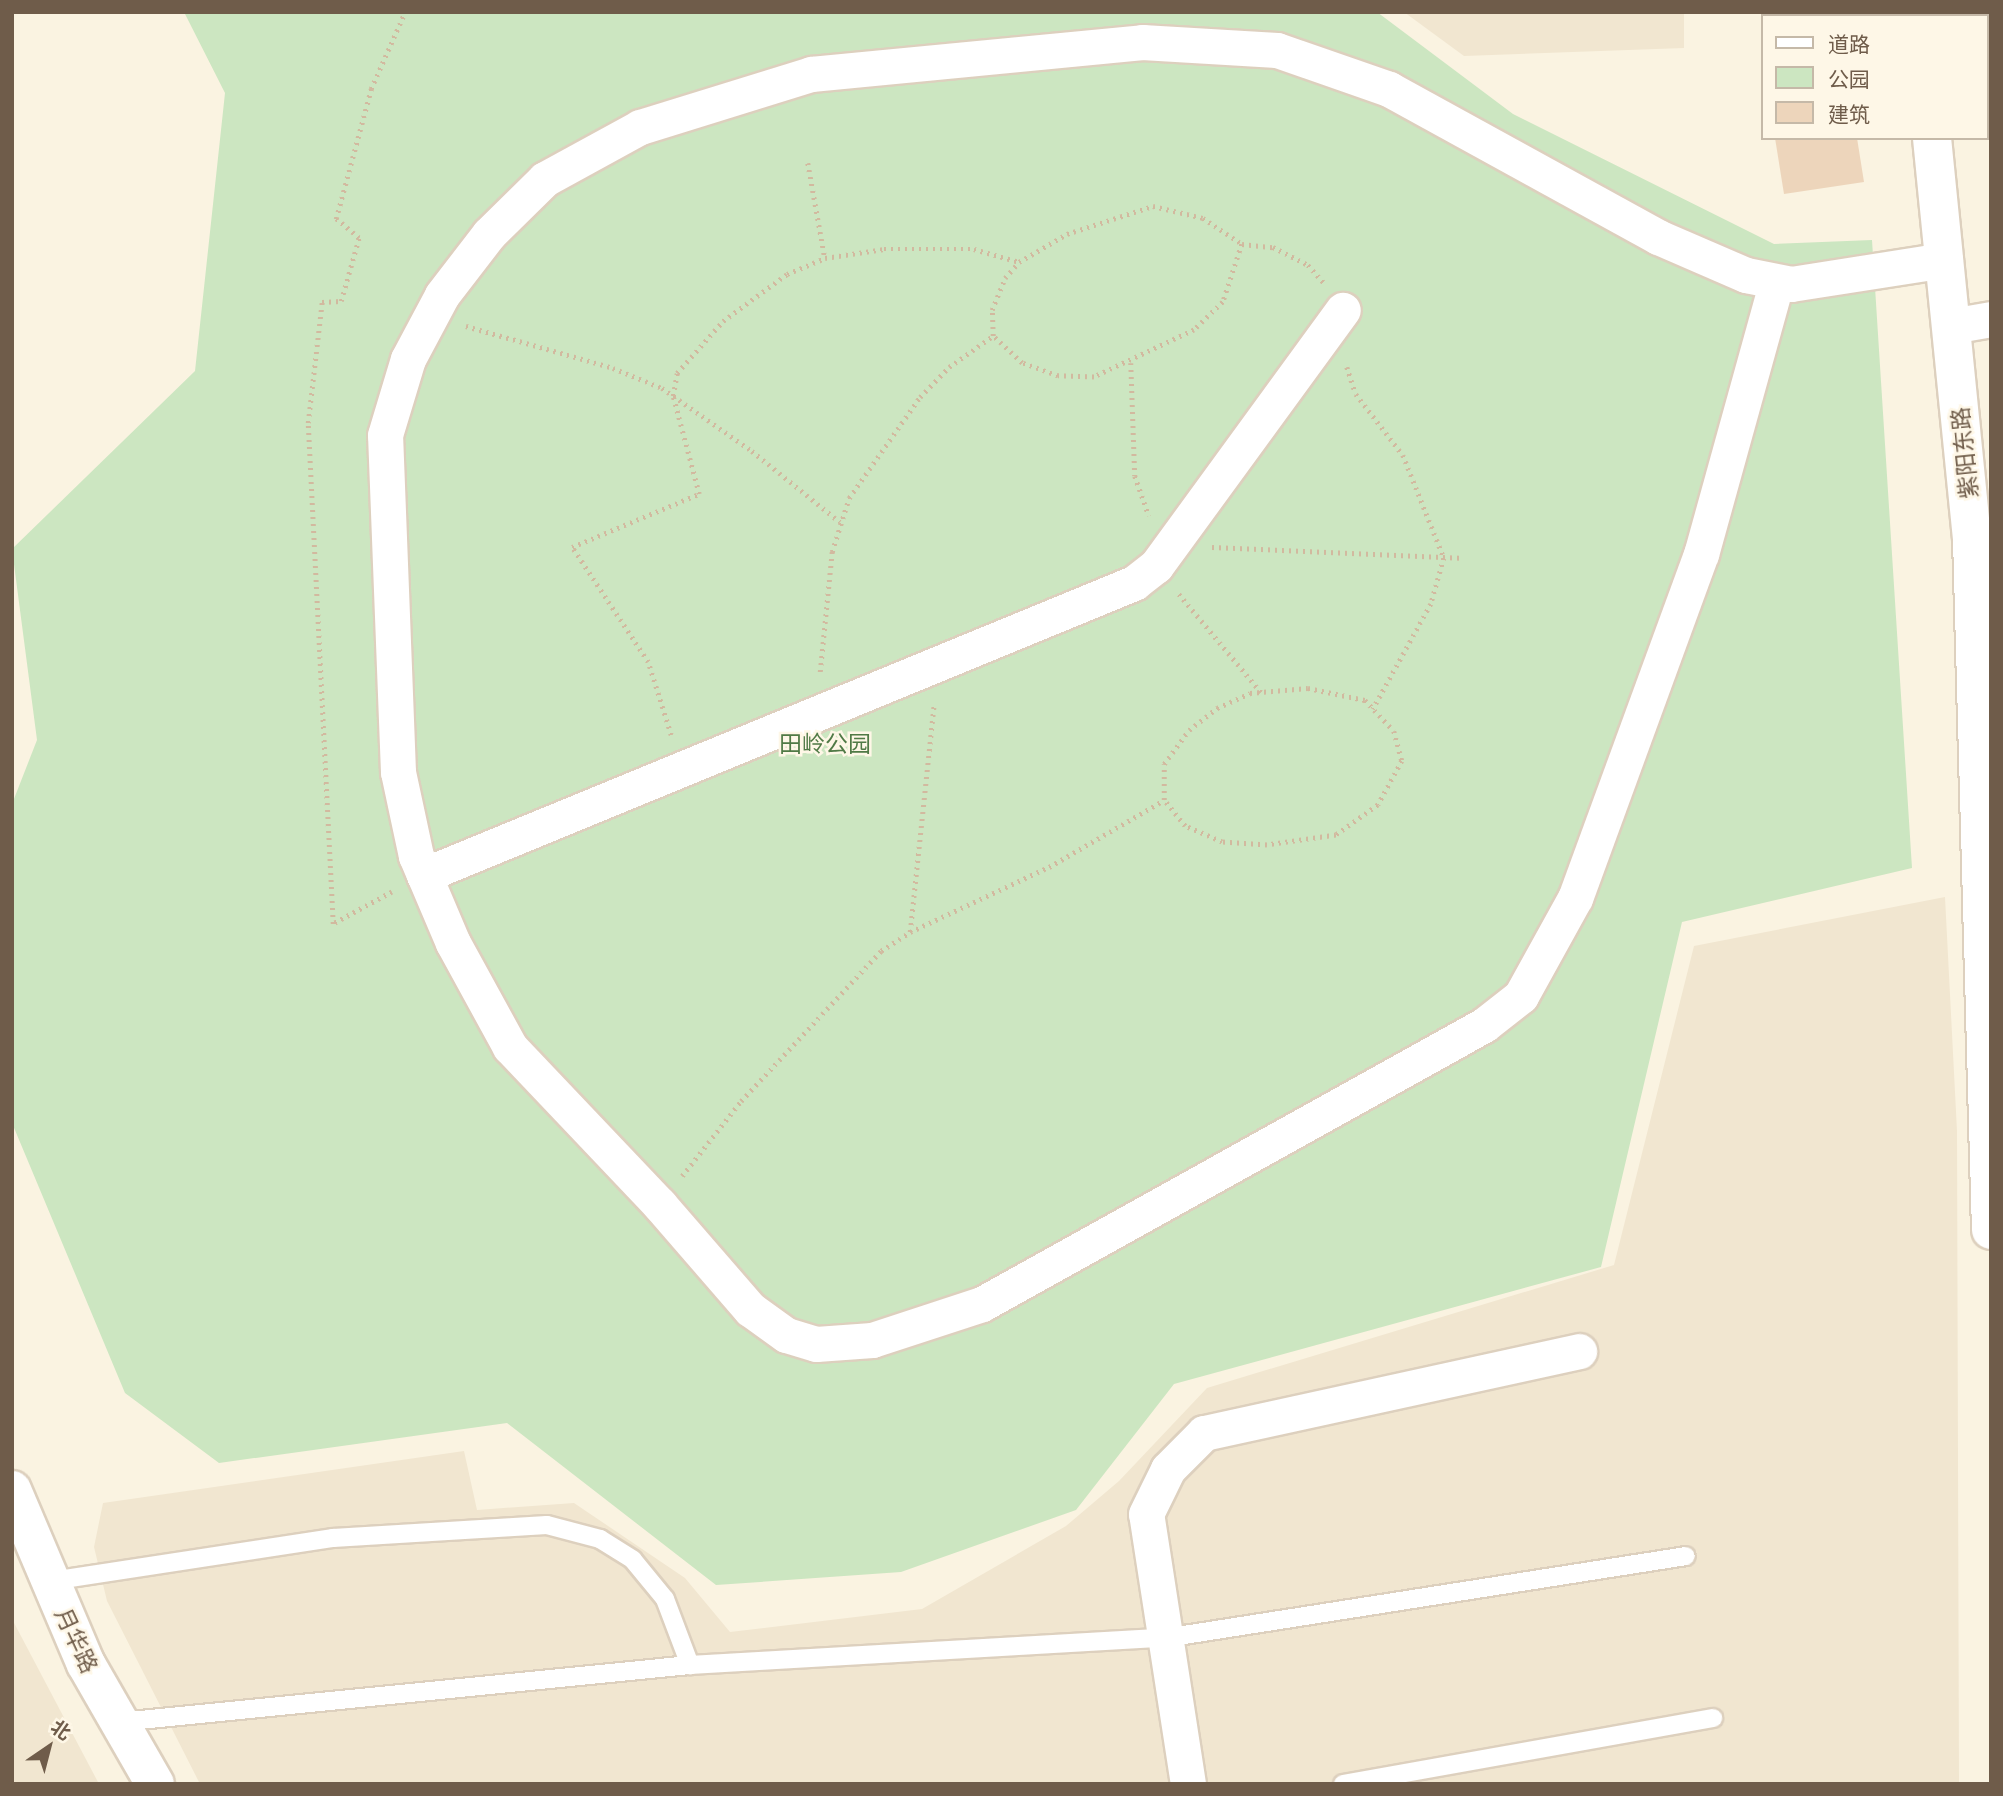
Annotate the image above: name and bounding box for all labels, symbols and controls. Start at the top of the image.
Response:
legend [1762,14,1989,140]
text: 道路 [1828,30,1870,58]
text: 公园 [1828,65,1870,93]
text: 建筑 [1828,100,1870,128]
street label: 紫阳东路 [1945,406,1983,500]
park label: 田岭公园 [779,729,871,757]
street label: 月华路 [50,1603,104,1677]
north arrow [14,1712,84,1782]
text: 北 [46,1714,76,1746]

